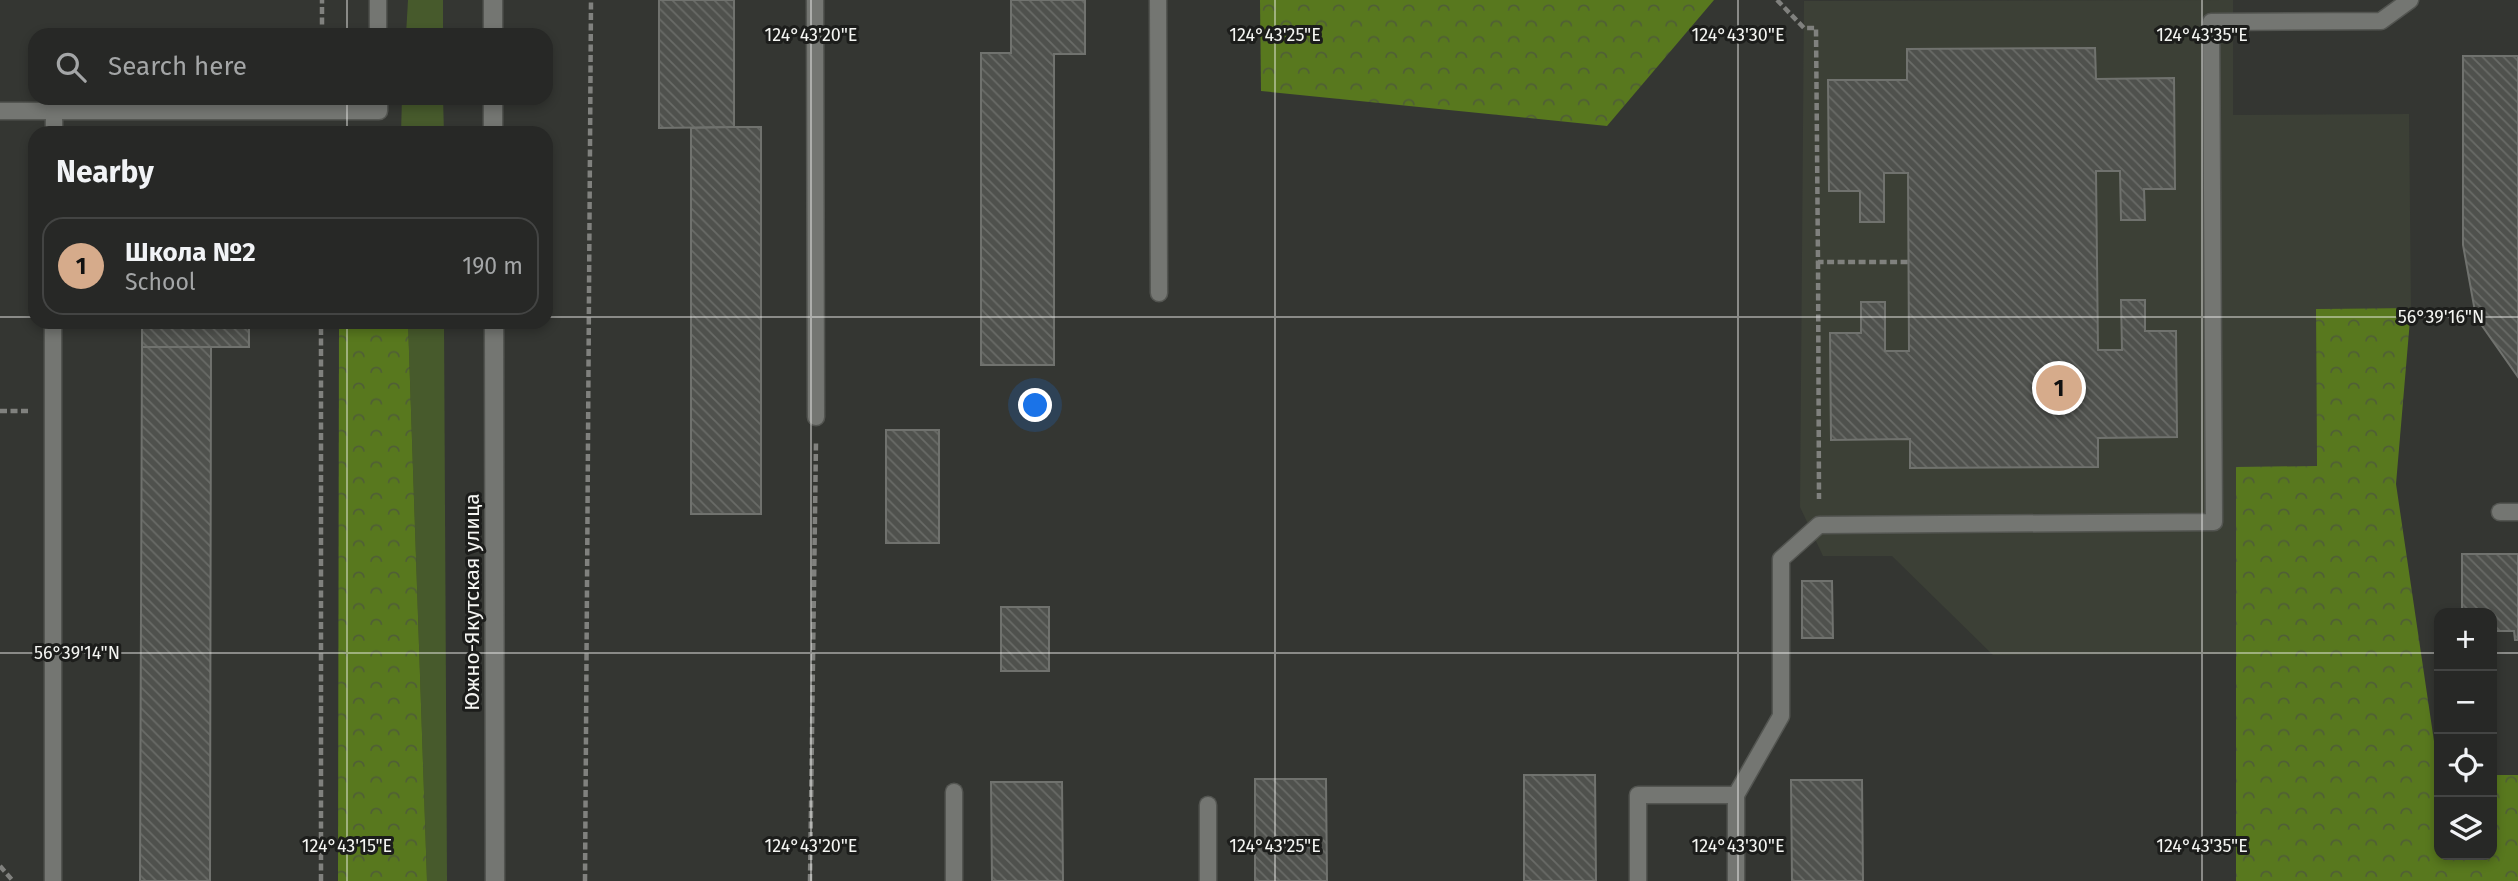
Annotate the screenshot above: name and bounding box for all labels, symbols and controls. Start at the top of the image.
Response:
text: 124°43'20"E [765,24,858,46]
text: 124°43'25"E [1229,24,1321,46]
text: 124°43'30"E [1691,24,1785,46]
text: 124°43'35"E [2156,24,2248,46]
search box [28,28,553,105]
icon: search [52,48,90,86]
text: Search here [108,51,247,82]
text: Nearby [56,154,154,190]
text: Школа №2 [125,237,256,268]
text: 1 [76,252,86,280]
text: 190 m [462,252,523,280]
text: School [125,268,196,296]
text: 56°39'16"N [2398,306,2484,328]
pin: 1 [2036,362,2082,414]
your location [1018,388,1052,422]
street label: Южно-Якутская улица [459,493,485,711]
map controls [2434,608,2497,860]
button: + [2434,608,2497,671]
text: 56°39'14"N [34,642,120,664]
button: − [2434,671,2497,734]
button: locate [2434,734,2497,797]
button: layers [2434,797,2497,860]
text: 124°43'15"E [302,835,392,857]
text: 124°43'20"E [765,835,858,857]
text: 124°43'25"E [1229,835,1321,857]
text: 124°43'30"E [1691,835,1785,857]
text: 124°43'35"E [2156,835,2248,857]

